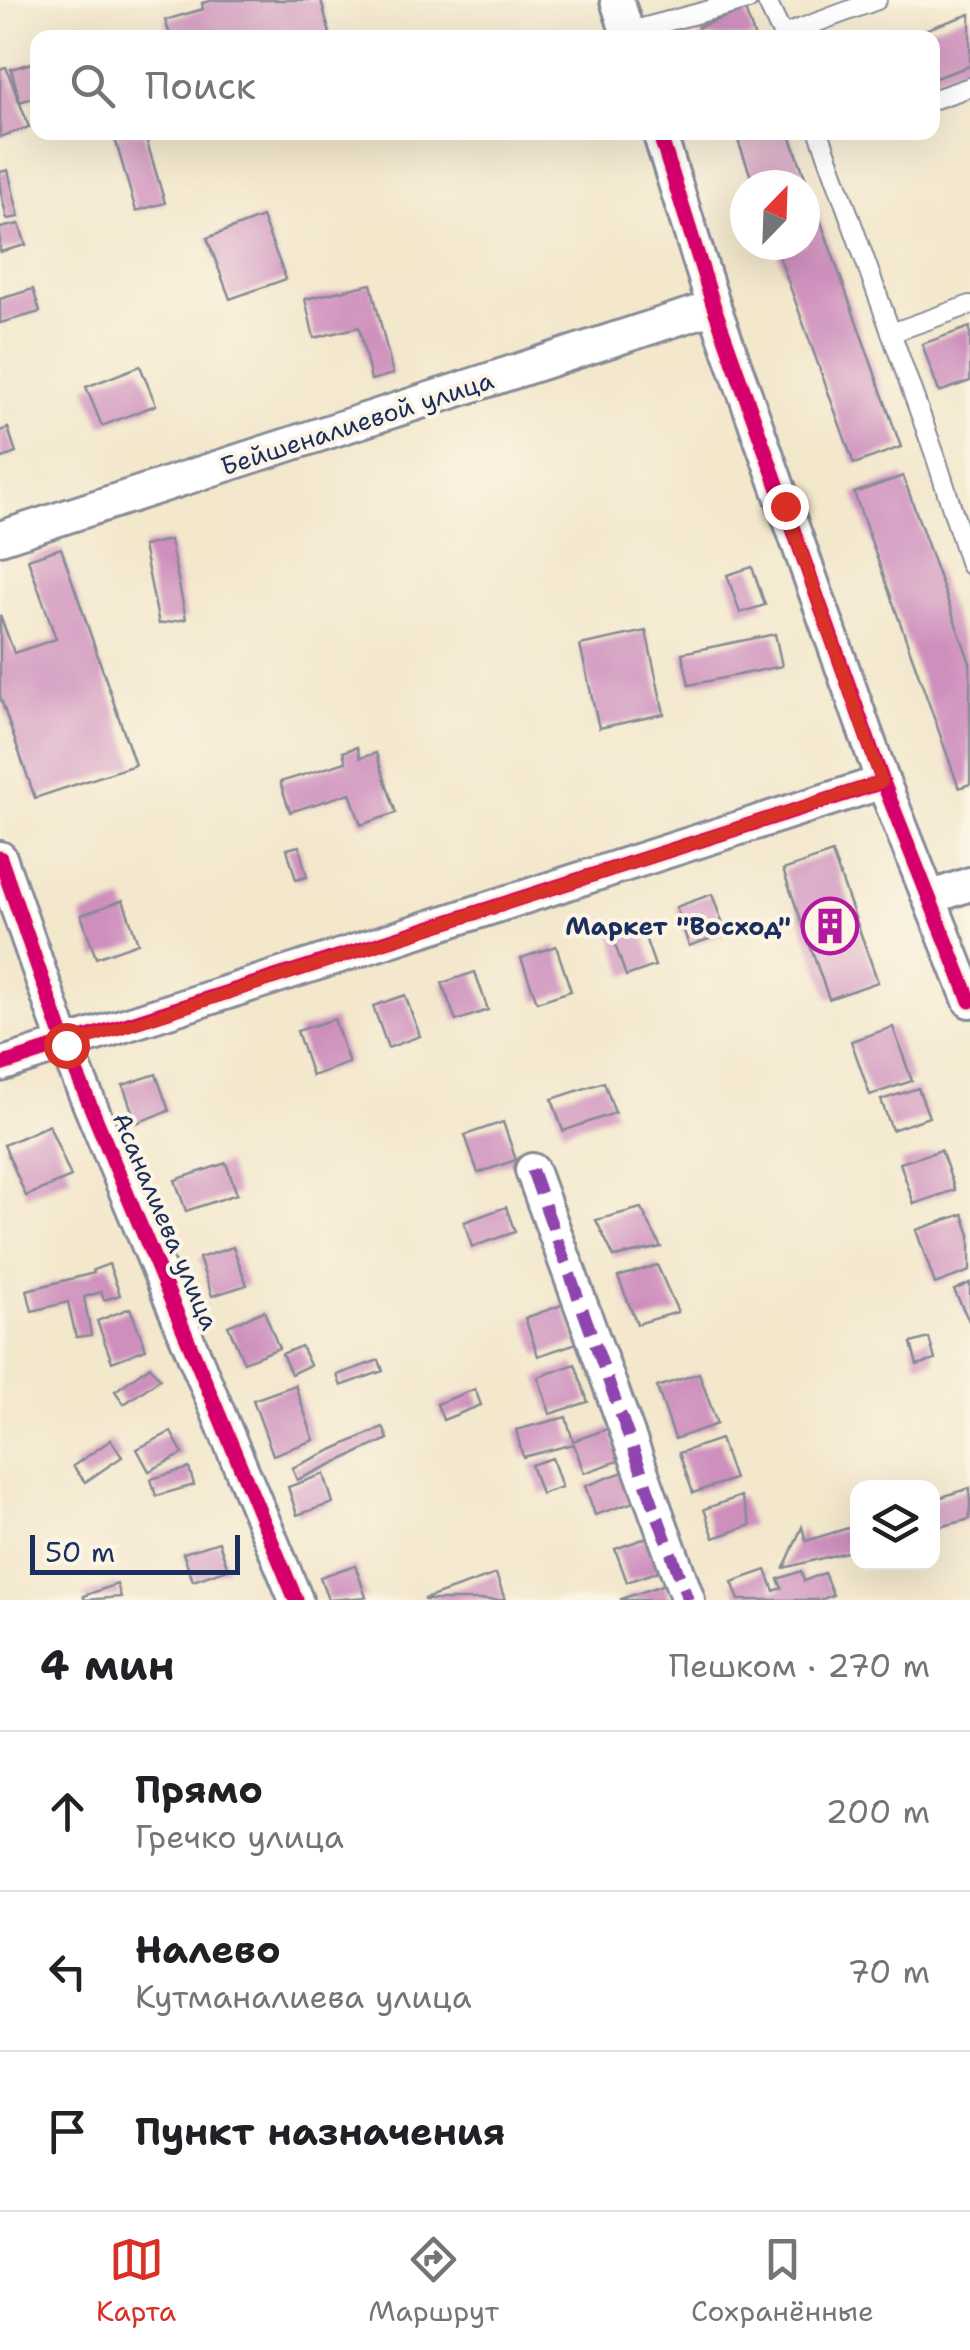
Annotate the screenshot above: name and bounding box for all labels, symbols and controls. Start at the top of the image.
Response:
search box [30,30,940,140]
icon: search [65,58,120,113]
text: Поиск [145,60,256,111]
north arrow [730,170,820,260]
street label: Бейшеналиевой улица [216,363,498,483]
route end [763,484,809,530]
building icon: Маркет "Восход" [800,896,860,956]
place label: Маркет "Восход" [565,909,791,943]
route start [44,1023,90,1069]
street label: Асаналиева улица [105,1107,227,1335]
map controls [850,1480,940,1570]
button: layers [850,1480,940,1570]
scale bar [30,1530,240,1574]
text: 50 m [45,1533,115,1571]
text: 4 мин [40,1637,175,1693]
text: Пешком · 270 m [669,1644,930,1687]
text: Прямо [135,1764,263,1815]
icon: ahead [40,1784,95,1839]
text: 200 m [826,1790,930,1833]
text: Гречко улица [135,1815,344,1858]
text: Налево [135,1924,281,1975]
icon: left [40,1944,95,1999]
text: 70 m [847,1950,930,1993]
text: Кутманалиева улица [135,1975,472,2018]
icon: arrive [40,2104,95,2159]
text: Пункт назначения [135,2106,505,2157]
tab: Карта [96,2232,176,2330]
tab: Маршрут [368,2232,499,2330]
tab: Сохранённые [691,2232,874,2330]

